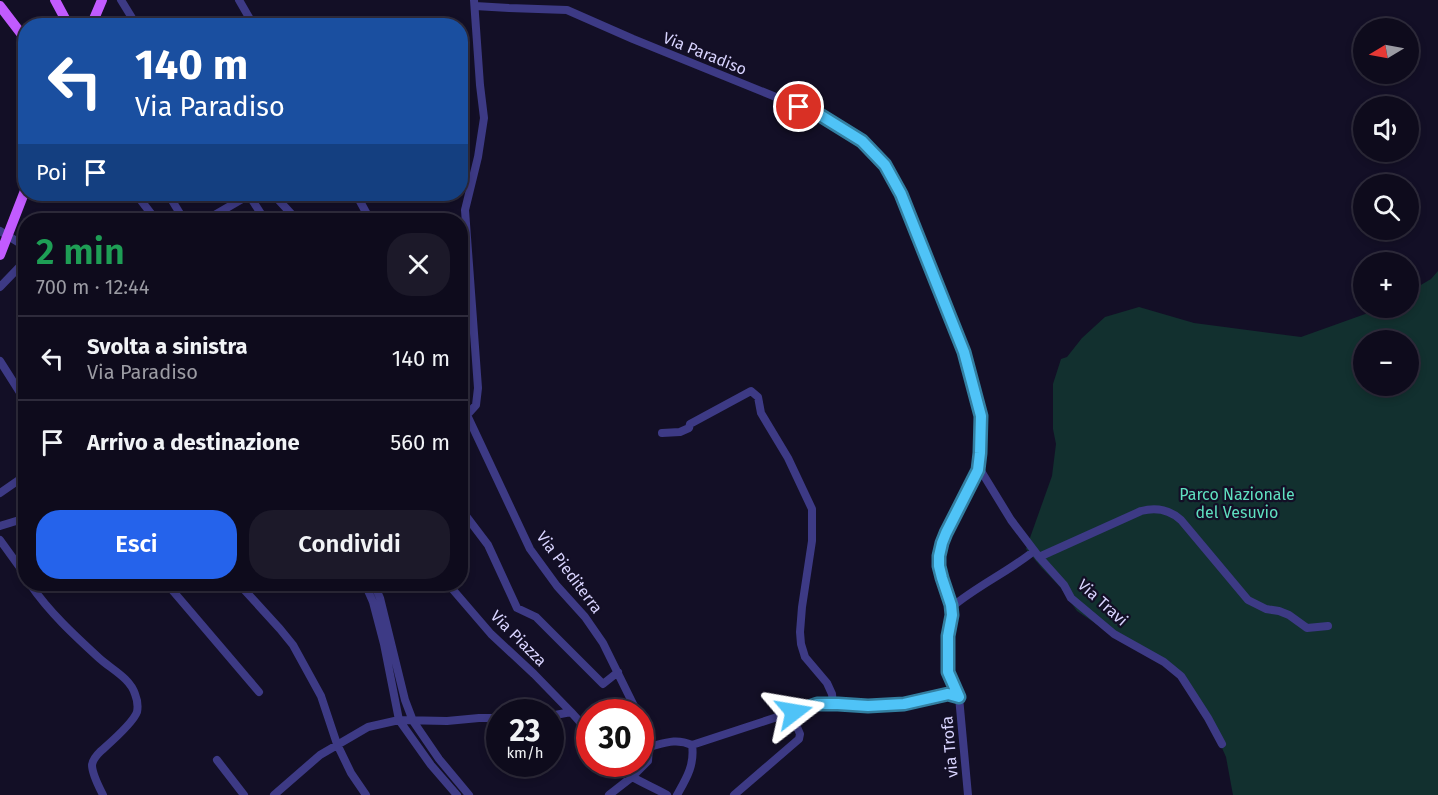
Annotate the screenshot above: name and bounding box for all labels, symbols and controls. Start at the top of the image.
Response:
north arrow [1353,18,1419,84]
map controls [1353,18,1419,396]
street label: Via Paradiso [660,28,749,79]
text: 140 m [135,40,248,90]
icon: left [36,42,114,120]
pin [773,81,824,132]
icon: arrive [782,90,815,123]
text: Via Paradiso [135,91,285,123]
button: sound [1353,96,1419,162]
icon: arrive [79,156,112,189]
text: Poi [36,159,67,186]
button: search [1353,174,1419,240]
text: 2 min [36,230,125,274]
button: close [387,233,450,296]
button: + [1353,252,1419,318]
text: 700 m · 12:44 [36,275,149,299]
button: − [1353,330,1419,396]
text: Svolta a sinistra [87,333,248,360]
icon: left [36,342,69,375]
text: 140 m [392,345,450,372]
text: Via Paradiso [87,360,198,384]
icon: arrive [36,426,69,459]
text: Arrivo a destinazione [87,429,300,456]
text: 560 m [390,429,450,456]
park label: Parco Nazionale del Vesuvio [1179,485,1295,522]
button: Esci [36,510,237,579]
button: Condividi [249,510,450,579]
street label: Via Piediterra [533,528,607,617]
street label: Via Travi [1074,575,1132,630]
street label: Via Piazza [487,606,551,670]
position arrow [762,680,826,744]
speed limit sign: 30 [576,699,654,777]
text: 23 [510,713,540,749]
street label: via Trofa [937,715,962,779]
text: km/h [506,744,544,762]

